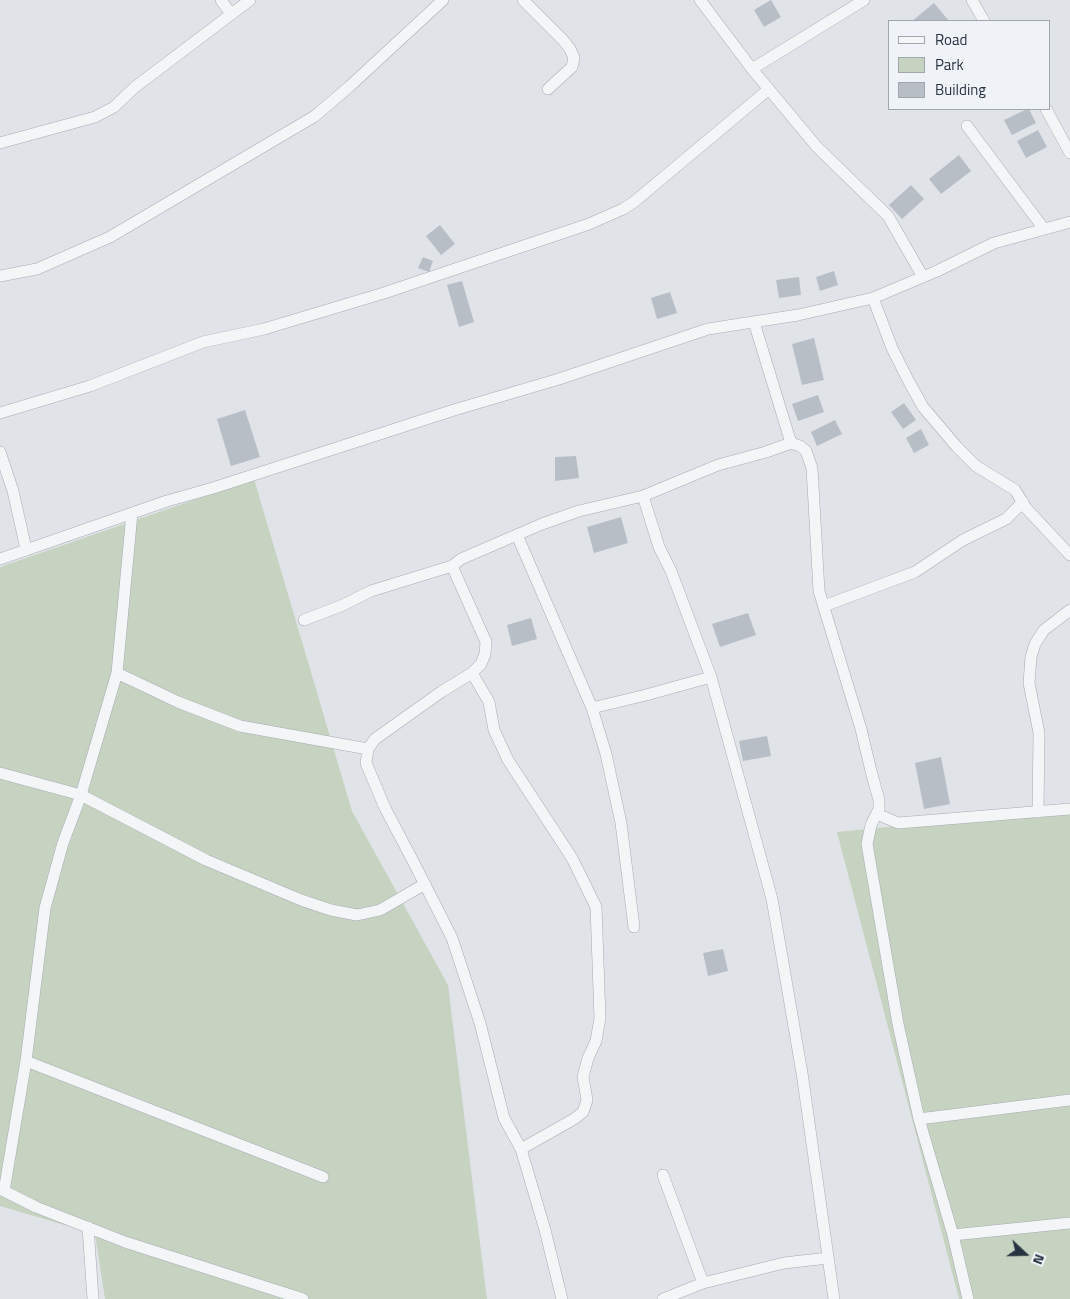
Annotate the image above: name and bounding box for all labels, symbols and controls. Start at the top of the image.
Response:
legend [888,20,1050,110]
text: Road [935,28,967,51]
text: Park [935,53,964,76]
text: Building [935,78,986,101]
north arrow [1000,1229,1050,1279]
text: N [1028,1251,1051,1268]

